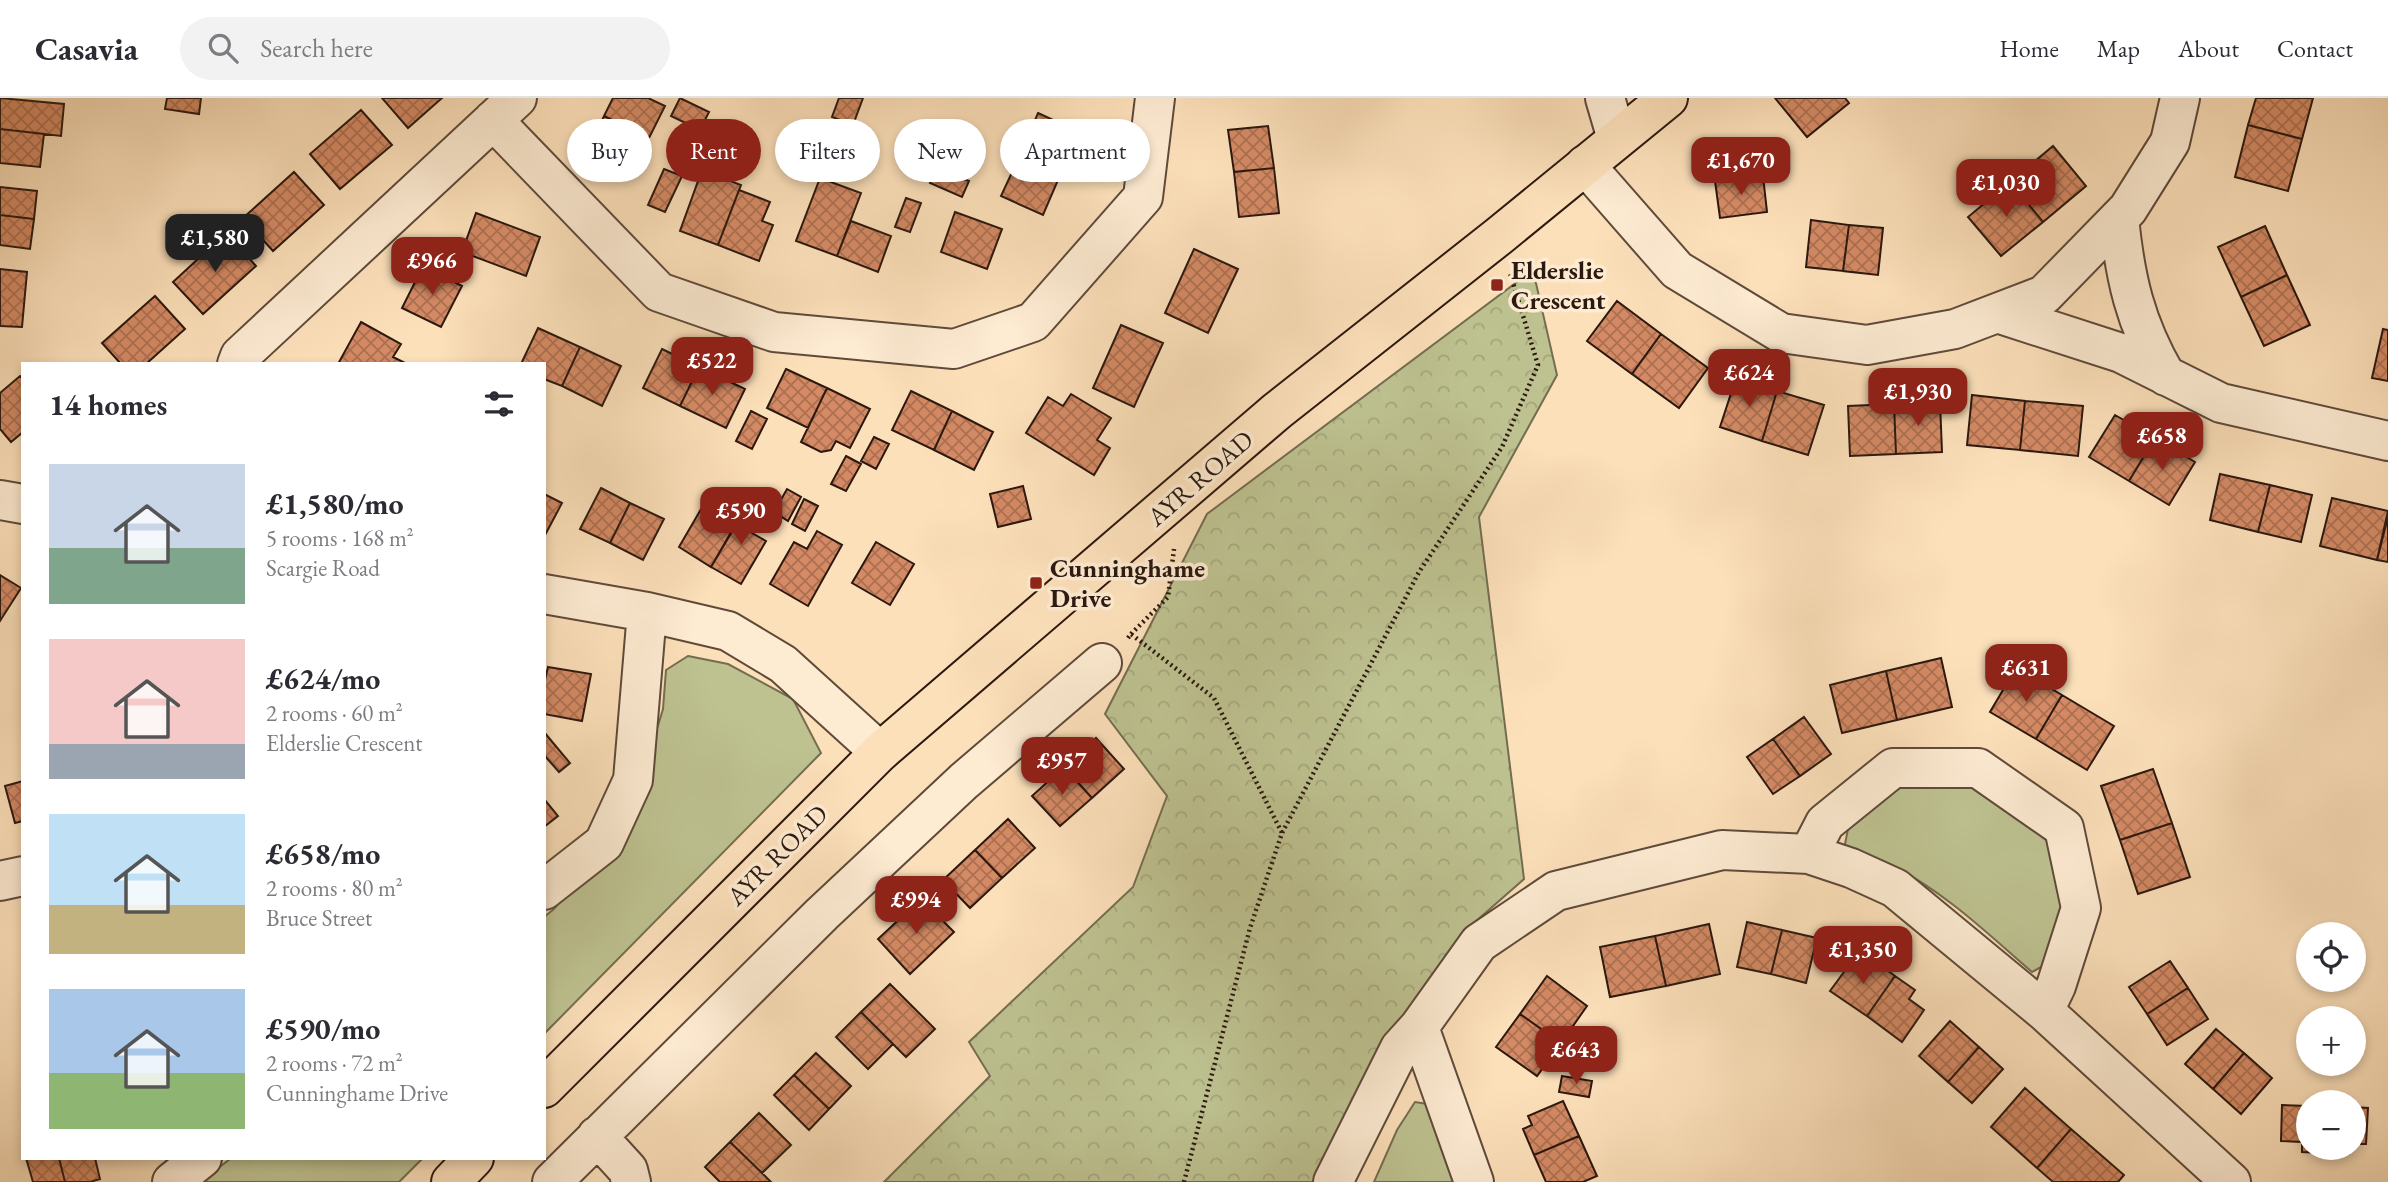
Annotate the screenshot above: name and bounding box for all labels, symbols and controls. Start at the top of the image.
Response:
search box [180,17,670,80]
text: Casavia [35,27,138,70]
icon: search [204,29,242,67]
text: Search here [260,31,373,65]
text: Home [1999,33,2059,64]
text: Map [2097,33,2140,64]
text: About [2178,33,2239,64]
text: Contact [2277,33,2353,64]
chip: Buy [567,119,652,182]
chip: Rent [666,119,761,182]
chip: Filters [775,119,880,182]
chip: New [894,119,986,182]
chip: Apartment [1000,119,1150,182]
pin: £1,670 [1684,138,1798,197]
text: £1,670 [1707,145,1775,175]
pin: £1,030 [1949,159,2063,219]
text: £1,030 [1972,167,2040,197]
pin: £1,580 [158,214,272,274]
text: £1,580 [181,222,249,252]
pin: £966 [391,238,473,297]
text: £966 [407,245,457,275]
place label: Elderslie Crescent [1511,253,1606,317]
marker: Elderslie Crescent [1489,277,1505,293]
pin: £522 [671,338,753,397]
text: £522 [687,345,737,375]
pin: £624 [1708,350,1790,409]
text: £624 [1724,357,1774,387]
pin: £1,930 [1861,368,1975,428]
text: £1,930 [1884,376,1952,406]
text: 14 homes [49,385,167,424]
icon: filters [480,385,518,423]
pin: £658 [2121,412,2203,472]
text: £658 [2137,420,2187,450]
street label: AYR ROAD [1139,423,1260,534]
text: £1,580/mo [266,484,404,523]
pin: £590 [700,488,782,547]
icon: home [105,492,189,576]
text: £590 [716,495,766,525]
text: 5 rooms · 168 m² [266,523,414,553]
place label: Cunninghame Drive [1050,551,1205,615]
text: Scargie Road [266,553,380,583]
marker: Cunninghame Drive [1028,575,1044,591]
pin: £631 [1985,644,2067,704]
text: £631 [2001,652,2051,682]
text: £624/mo [266,659,380,698]
icon: home [105,667,189,751]
text: 2 rooms · 60 m² [266,698,403,728]
text: Elderslie Crescent [266,728,423,758]
pin: £957 [1021,738,1103,797]
text: £957 [1037,745,1087,775]
street label: AYR ROAD [718,797,835,914]
text: £658/mo [266,834,380,873]
icon: home [105,842,189,926]
text: 2 rooms · 80 m² [266,873,403,903]
pin: £994 [875,876,957,936]
text: £994 [891,884,941,914]
text: Bruce Street [266,903,372,933]
map controls [2296,922,2366,1160]
button: locate [2296,922,2366,992]
pin: £1,350 [1806,926,1920,986]
text: £1,350 [1829,934,1897,964]
button: + [2296,1006,2366,1076]
text: £590/mo [266,1009,380,1048]
icon: home [105,1017,189,1101]
pin: £643 [1535,1026,1617,1086]
text: £643 [1551,1034,1601,1064]
text: 2 rooms · 72 m² [266,1048,403,1078]
text: Cunninghame Drive [266,1078,448,1108]
button: − [2296,1090,2366,1160]

